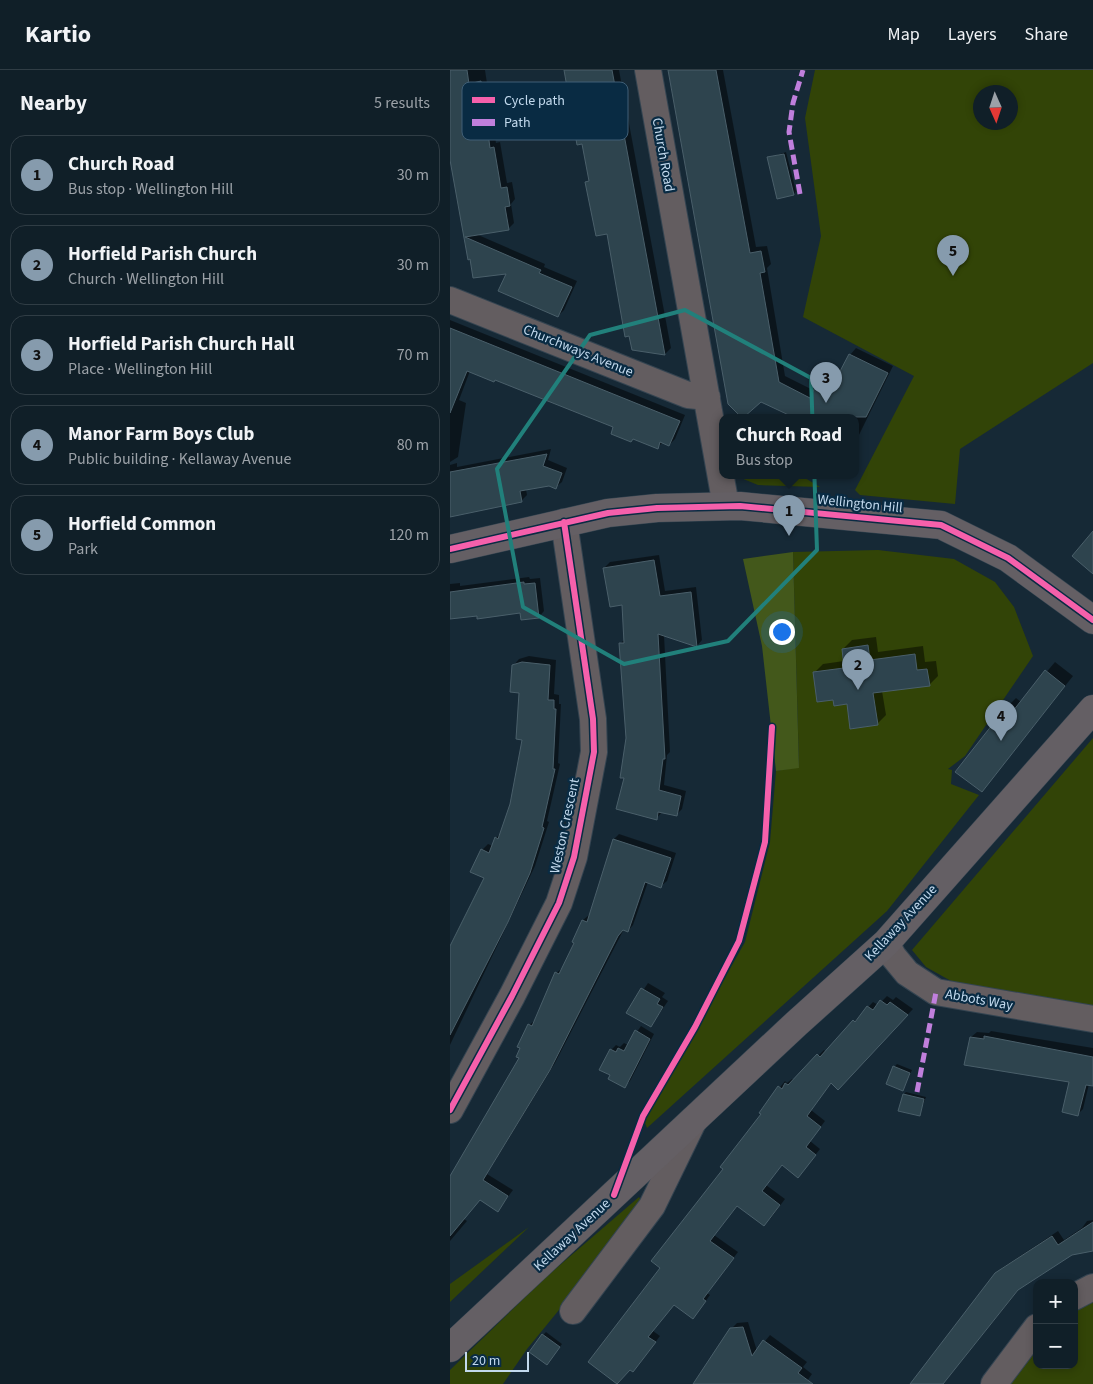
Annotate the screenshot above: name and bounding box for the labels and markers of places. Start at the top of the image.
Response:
pin: 5 [937,235,969,276]
pin: 3 [810,362,842,403]
pin: 1 [773,495,805,536]
pin: 2 [842,649,874,690]
pin: 4 [985,700,1017,741]

